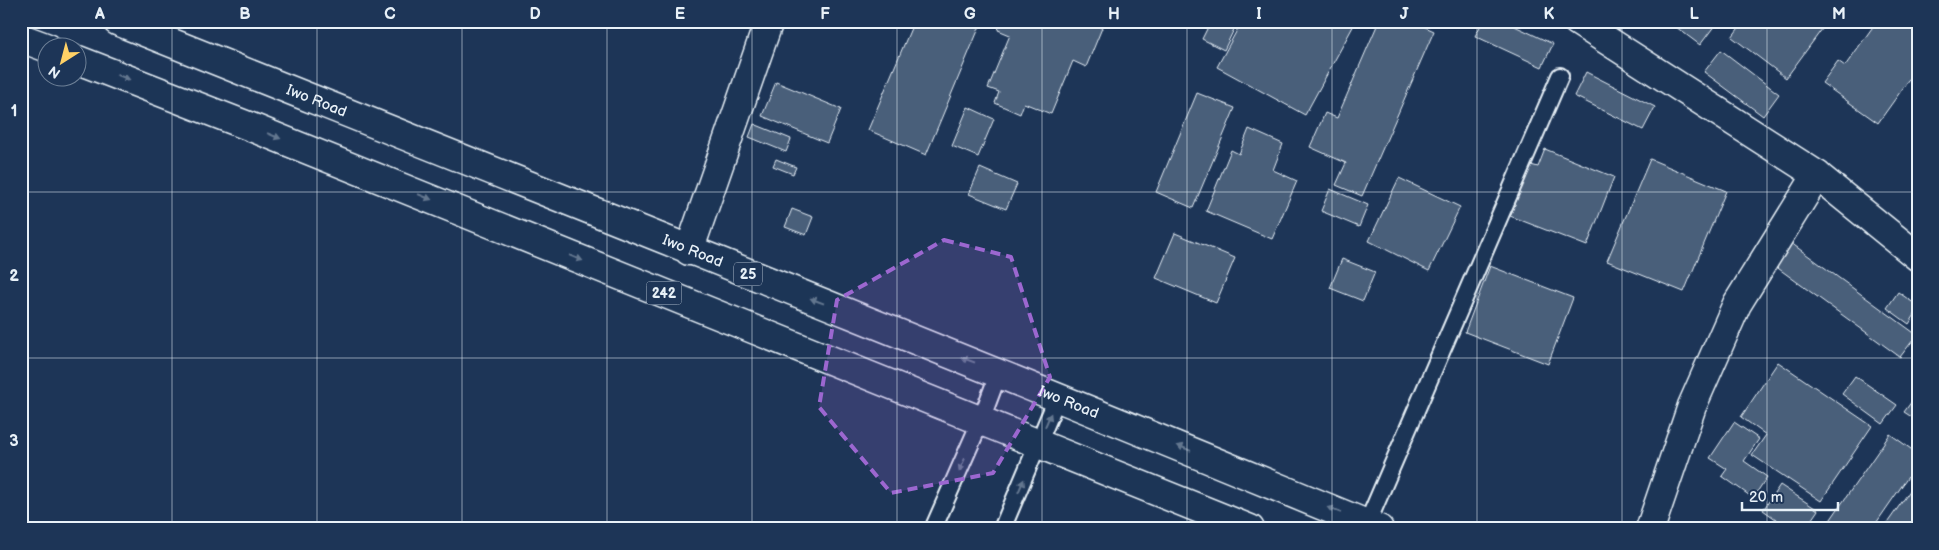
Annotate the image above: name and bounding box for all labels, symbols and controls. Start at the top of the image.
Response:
text: A [94,5,105,24]
text: B [239,5,251,24]
text: C [384,5,396,24]
text: D [529,5,541,24]
text: E [675,5,685,24]
text: F [820,5,830,24]
text: G [964,5,976,24]
text: H [1108,5,1120,24]
text: I [1256,5,1262,24]
text: J [1400,5,1409,24]
text: K [1544,5,1555,24]
text: L [1689,5,1699,24]
text: M [1832,5,1846,24]
north arrow [38,38,88,88]
text: N [45,62,64,82]
one-way arrow [116,73,131,81]
street label: Iwo Road [283,80,350,122]
text: 1 [11,102,17,121]
one-way arrow [267,133,282,140]
one-way arrow [418,193,433,201]
street label: Iwo Road [660,231,726,272]
one-way arrow [569,254,583,262]
road number: 25 [734,262,762,286]
text: 2 [9,267,19,286]
road number: 242 [646,282,682,304]
one-way arrow [809,297,824,305]
one-way arrow [961,356,976,364]
street label: Iwo Road [1035,382,1101,423]
one-way arrow [1045,413,1053,427]
text: 3 [9,432,19,451]
one-way arrow [1176,444,1191,452]
one-way arrow [957,458,965,472]
one-way arrow [1017,479,1025,493]
scale bar [1742,480,1838,512]
text: 20 m [1749,488,1783,507]
one-way arrow [1326,506,1341,514]

